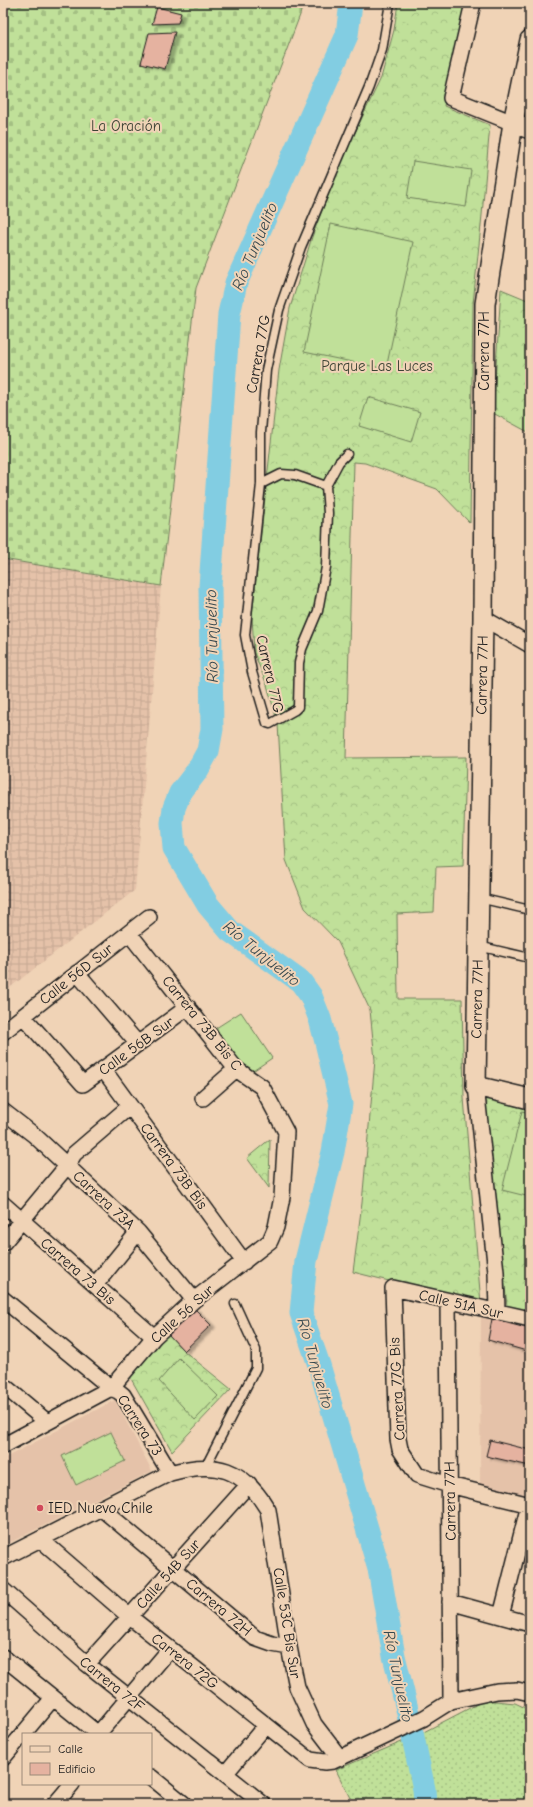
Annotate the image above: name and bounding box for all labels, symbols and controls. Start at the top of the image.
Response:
park label: La Oración [91,117,161,135]
water label: Río Tunjuelito [228,200,281,293]
street label: Carrera 77H [475,311,493,391]
street label: Carrera 77G [242,313,274,395]
park label: Parque Las Luces [321,357,433,375]
water label: Río Tunjuelito [202,589,222,683]
street label: Carrera 77G [252,633,288,715]
street label: Carrera 77H [472,635,492,715]
water label: Río Tunjuelito [219,917,303,990]
street label: Calle 56D Sur [36,940,117,1008]
street label: Carrera 77H [467,959,487,1039]
street label: Carrera 73B Bis C [158,972,246,1074]
street label: Calle 56B Sur [95,1013,177,1079]
street label: Carrera 73B Bis [137,1119,211,1213]
street label: Carrera 73A [69,1167,139,1233]
street label: Carrera 73 Bis [37,1234,119,1308]
street label: Calle 56 Sur [147,1281,217,1347]
street label: Calle 51A Sur [417,1286,505,1322]
water label: Río Tunjuelito [294,1316,337,1411]
street label: Carrera 77G Bis [385,1337,409,1441]
street label: Carrera 73 [114,1391,166,1459]
street label: Carrera 77H [440,1461,460,1541]
place label: IED Nuevo Chile [48,1499,153,1517]
marker: IED Nuevo Chile [35,1503,45,1513]
street label: Calle 54B Sur [132,1535,204,1613]
street label: Calle 53C Bis Sur [269,1566,305,1680]
street label: Carrera 72H [182,1574,256,1640]
street label: Carrera 72G [148,1629,222,1693]
water label: Río Tunjuelito [380,1629,417,1724]
street label: Carrera 72F [76,1652,148,1716]
legend [22,1733,152,1785]
text: Calle [58,1742,83,1756]
text: Edificio [58,1762,95,1776]

